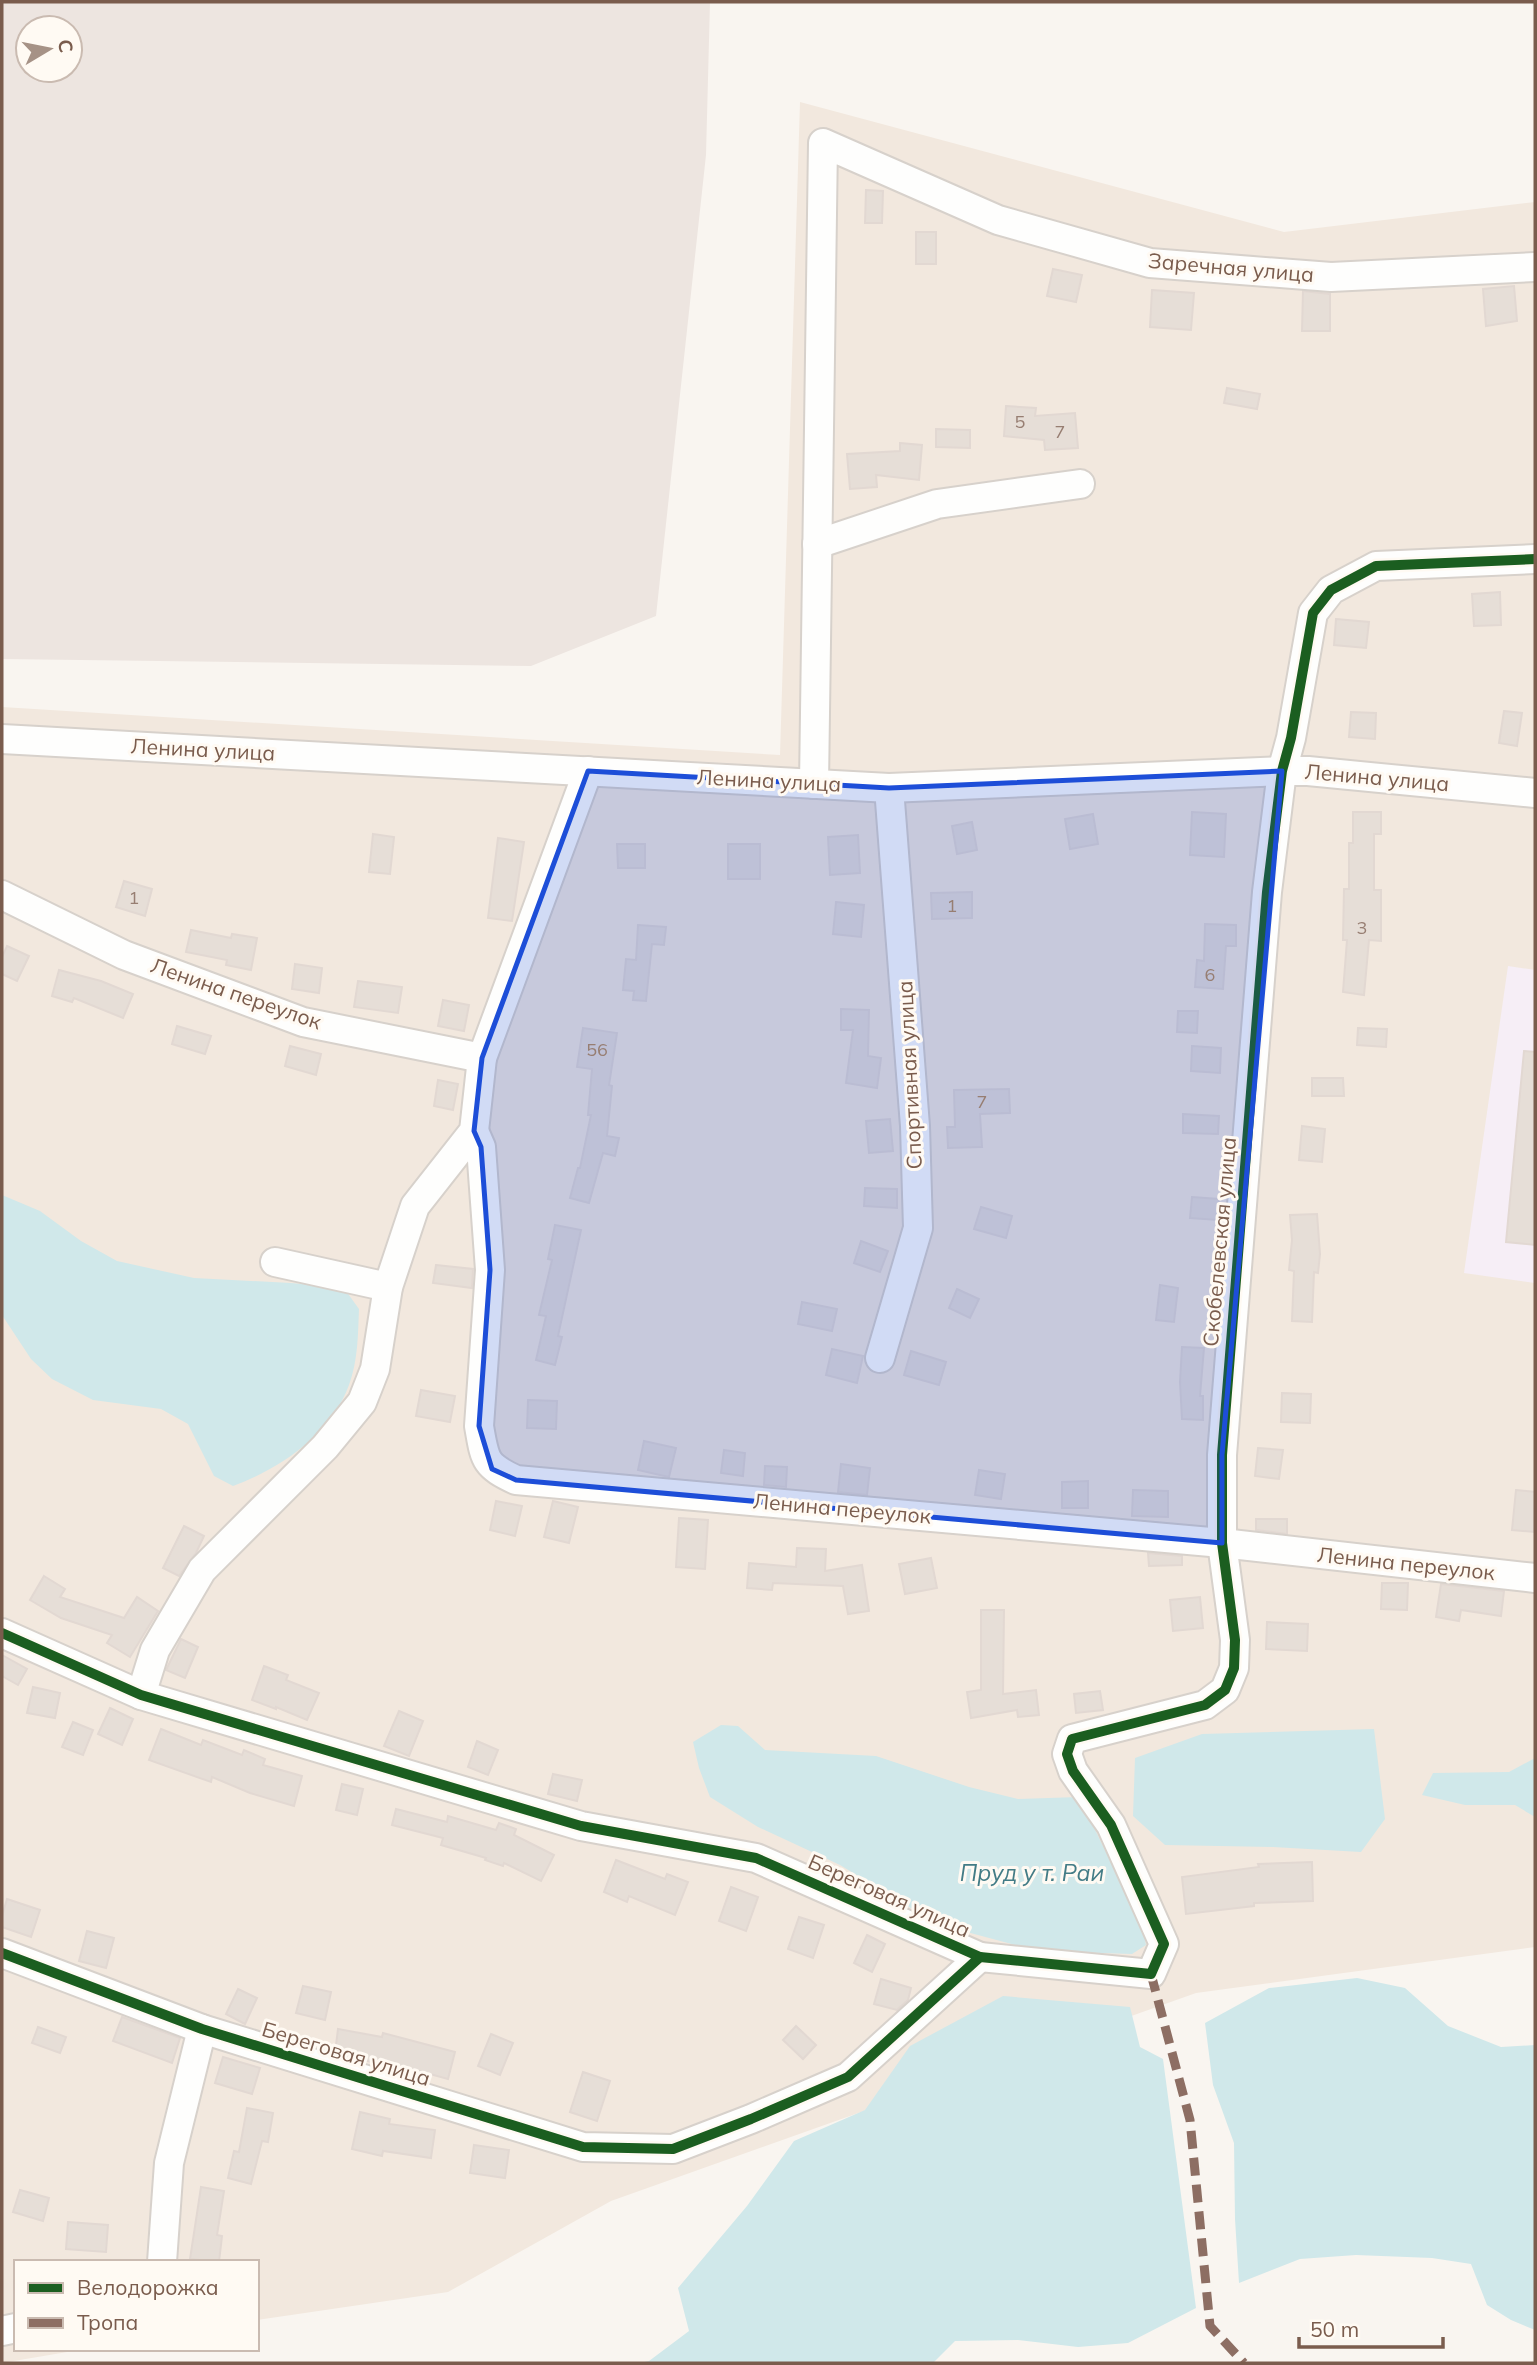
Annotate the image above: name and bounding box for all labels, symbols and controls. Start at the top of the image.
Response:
north arrow [14,14,84,84]
text: С [53,38,79,55]
street label: Заречная улица [1147,247,1315,287]
house number: 5 [1015,410,1026,433]
house number: 7 [1055,420,1065,443]
street label: Ленина улица [130,732,276,766]
street label: Ленина улица [1304,758,1450,796]
street label: Ленина улица [696,763,842,797]
house number: 1 [129,886,139,909]
house number: 1 [947,894,957,917]
house number: 3 [1357,916,1367,939]
street label: Ленина переулок [148,952,326,1035]
house number: 6 [1205,963,1215,986]
street label: Спортивная улица [891,980,927,1170]
house number: 56 [586,1038,608,1061]
house number: 7 [977,1090,987,1113]
street label: Скобелевская улица [1197,1136,1241,1348]
street label: Ленина переулок [752,1487,933,1529]
street label: Ленина переулок [1316,1541,1497,1585]
street label: Береговая улица [804,1848,974,1942]
water label: Пруд у т. Раи [960,1858,1104,1887]
street label: Береговая улица [259,2015,434,2091]
legend [14,2260,259,2351]
text: Велодорожка [77,2274,219,2300]
scale bar [1299,2306,1442,2350]
text: Тропа [77,2309,138,2335]
text: 50 m [1310,2316,1359,2342]

